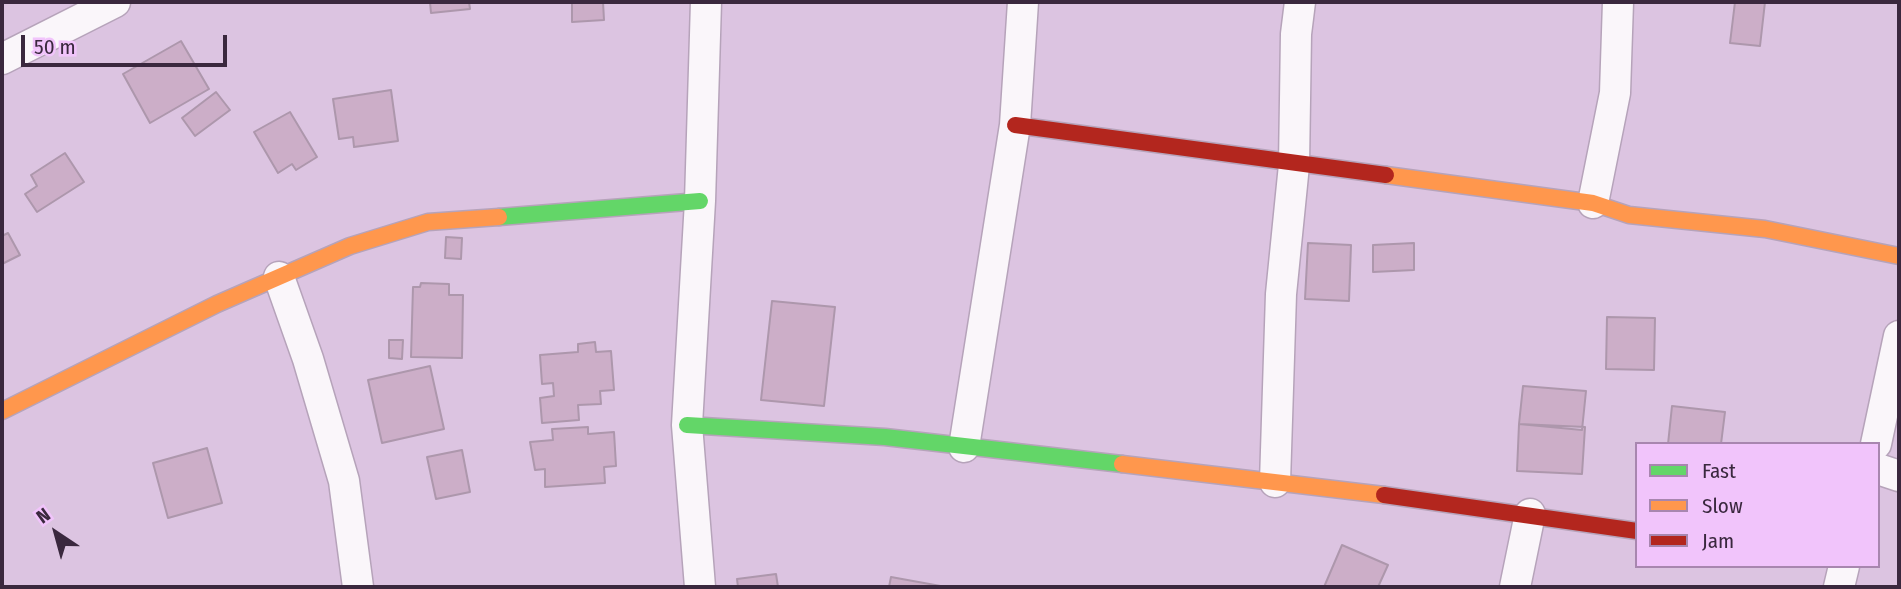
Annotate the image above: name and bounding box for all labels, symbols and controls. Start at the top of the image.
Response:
scale bar [24,21,231,65]
text: 50 m [34,34,76,60]
legend [1635,442,1880,568]
text: Fast [1702,458,1736,484]
text: Slow [1702,493,1743,519]
north arrow [21,498,91,568]
text: N [32,503,55,528]
text: Jam [1702,528,1734,554]

